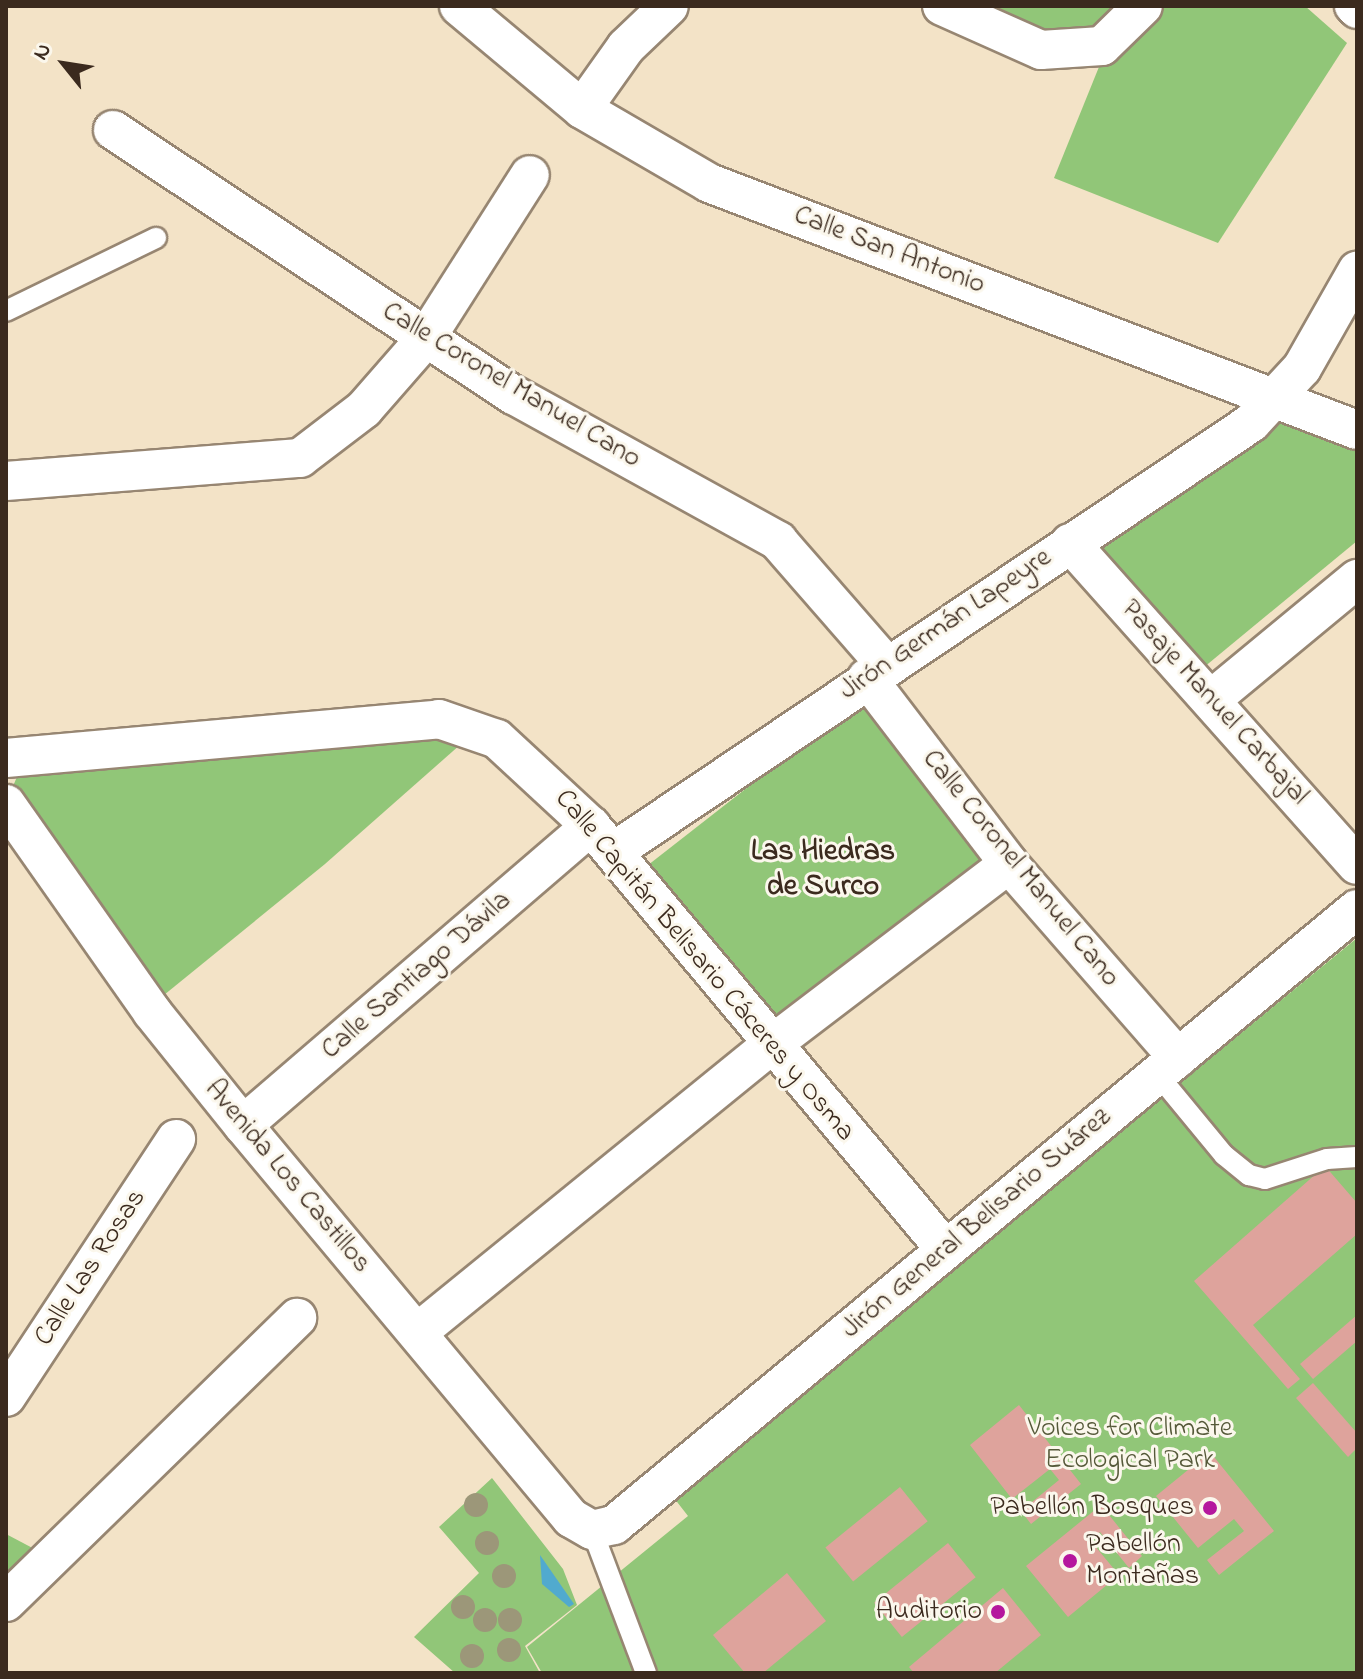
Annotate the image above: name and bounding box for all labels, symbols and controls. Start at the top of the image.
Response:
north arrow [24,24,104,104]
text: N [26,38,61,66]
street label: Calle San Antonio [789,199,989,303]
street label: Calle Coronel Manuel Cano [376,295,646,477]
street label: Jirón Germán Lapeyre [834,542,1058,708]
street label: Pasaje Manuel Carbajal [1113,593,1315,813]
street label: Calle Coronel Manuel Cano [914,744,1126,994]
street label: Calle Capitán Belisario Cáceres y Osma [547,783,861,1149]
district label: Las Hiedras de Surco [751,834,895,904]
street label: Calle Santiago Dávila [315,884,519,1068]
street label: Avenida Los Castillos [196,1074,378,1280]
street label: Jirón General Belisario Suárez [835,1101,1119,1347]
street label: Calle Las Rosas [28,1183,154,1353]
park label: Voices for Climate Ecological Park [1028,1412,1232,1478]
place label: Pabellón Bosques [990,1491,1194,1525]
marker: Pabellón Bosques [1201,1499,1219,1517]
place label: Pabellón Montañas [1086,1528,1199,1594]
marker: Pabellón Montañas [1061,1552,1079,1570]
place label: Auditorio [876,1595,982,1629]
marker: Auditorio [989,1603,1007,1621]

